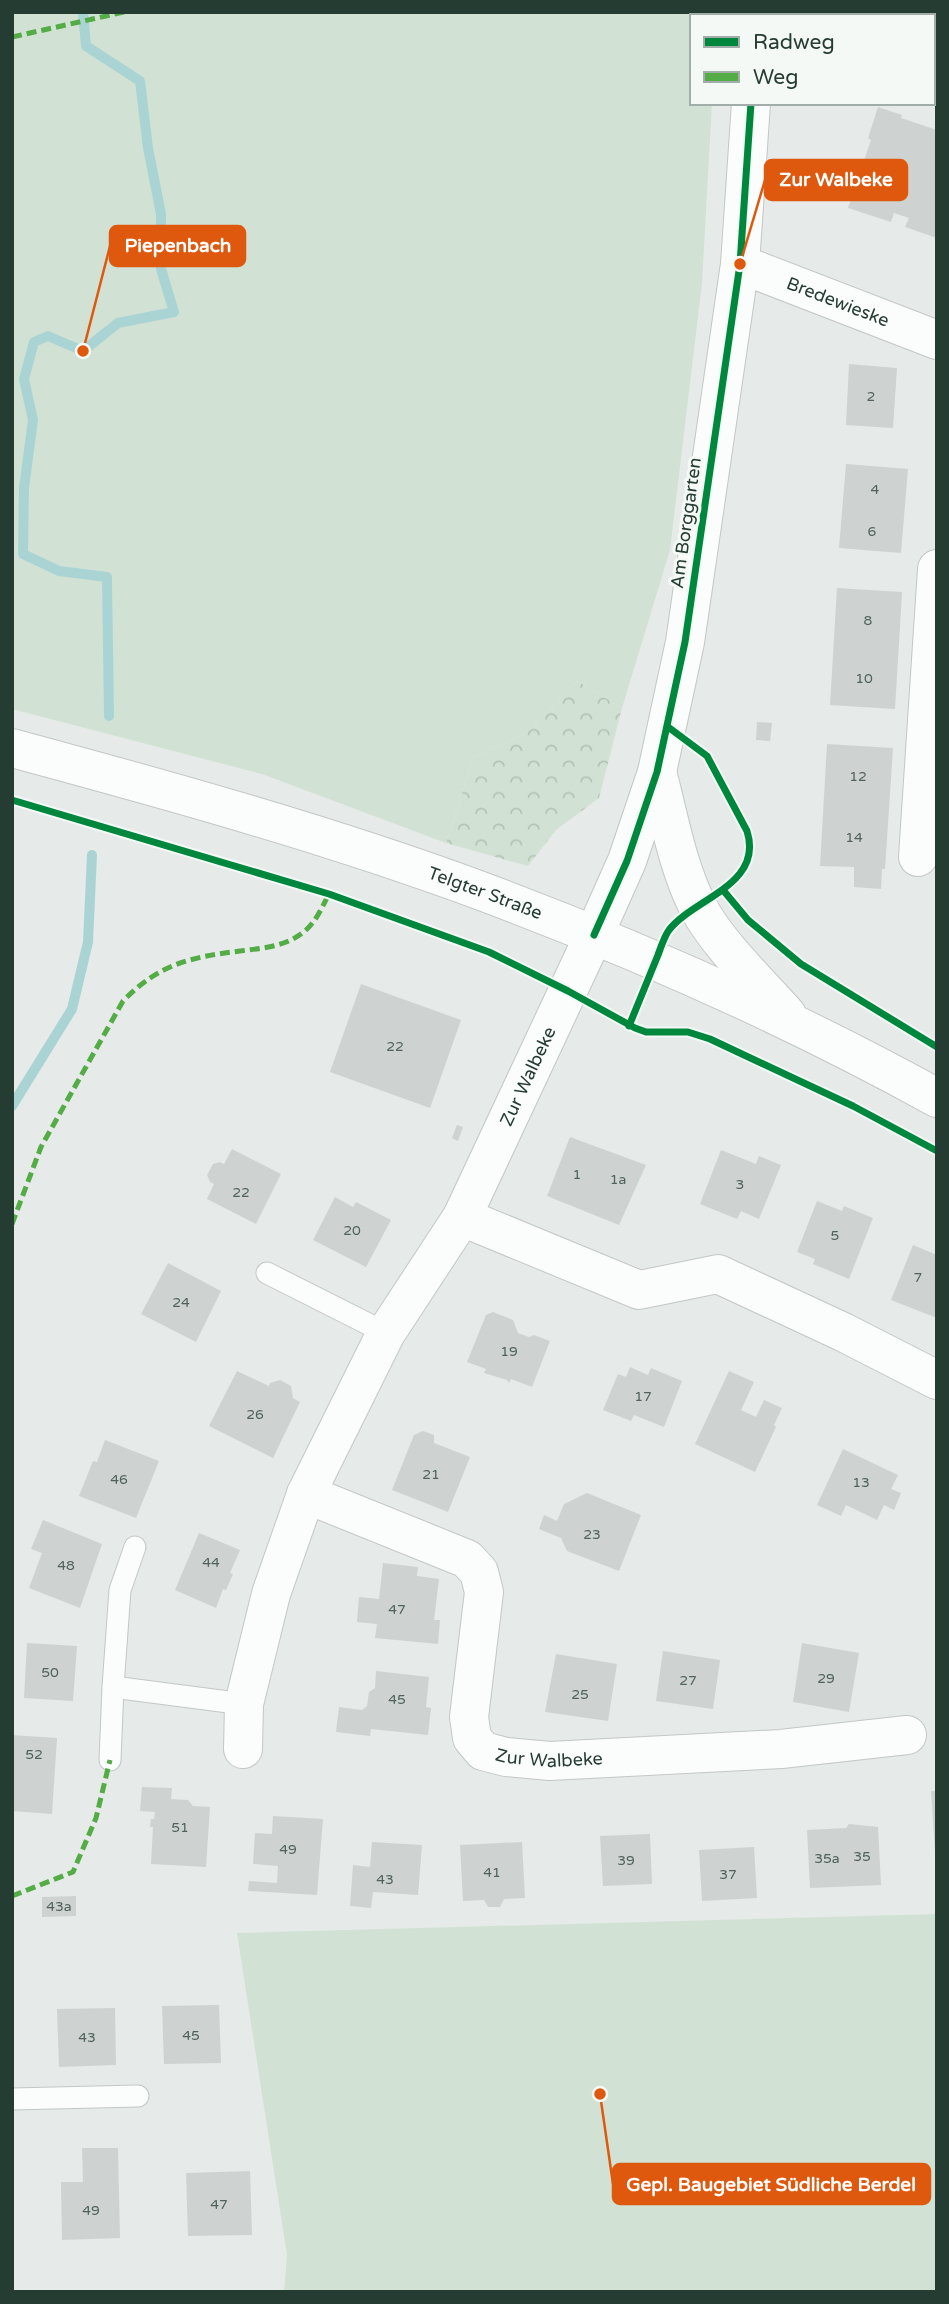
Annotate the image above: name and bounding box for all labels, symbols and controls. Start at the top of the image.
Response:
legend [690,14,935,105]
text: Radweg [753,30,835,55]
text: Weg [753,65,798,90]
callout: Zur Walbeke [765,160,907,200]
text: Zur Walbeke [779,169,893,191]
callout: Piepenbach [110,226,245,266]
text: Piepenbach [125,235,231,258]
street label: Bredewieske [784,272,892,332]
house number: 2 [867,388,875,405]
street label: Am Borggarten [666,456,706,590]
house number: 4 [871,481,880,498]
house number: 6 [868,523,877,540]
house number: 8 [864,612,873,629]
house number: 10 [855,670,873,687]
house number: 12 [849,768,867,785]
house number: 14 [845,829,863,846]
street label: Telgter Straße [425,862,545,924]
street label: Zur Walbeke [495,1023,561,1130]
house number: 22 [386,1038,404,1055]
house number: 1 [573,1166,581,1183]
house number: 1a [610,1171,626,1188]
house number: 3 [736,1176,744,1193]
house number: 22 [232,1184,250,1201]
house number: 20 [343,1222,361,1239]
house number: 5 [831,1227,839,1244]
house number: 7 [914,1269,922,1286]
house number: 24 [172,1294,190,1311]
house number: 19 [500,1343,518,1360]
house number: 17 [634,1388,652,1405]
house number: 26 [246,1406,264,1423]
house number: 21 [422,1466,440,1483]
house number: 46 [110,1471,128,1488]
house number: 13 [852,1474,870,1491]
house number: 23 [583,1526,601,1543]
house number: 44 [202,1554,220,1571]
house number: 48 [57,1557,75,1574]
house number: 47 [388,1601,406,1618]
house number: 50 [41,1664,59,1681]
house number: 29 [817,1670,835,1687]
house number: 27 [679,1672,697,1689]
house number: 25 [571,1686,589,1703]
house number: 45 [388,1691,406,1708]
street label: Zur Walbeke [493,1744,603,1772]
house number: 52 [25,1746,43,1763]
house number: 51 [171,1819,189,1836]
house number: 49 [279,1841,297,1858]
house number: 35 [853,1848,871,1865]
house number: 35a [814,1850,840,1867]
house number: 39 [617,1852,635,1869]
house number: 41 [483,1864,501,1881]
house number: 37 [719,1866,737,1883]
house number: 43 [376,1871,394,1888]
house number: 43a [46,1898,72,1915]
house number: 45 [182,2027,200,2044]
house number: 43 [78,2029,96,2046]
callout: Gepl. Baugebiet Südliche Berdel [613,2164,930,2204]
text: Gepl. Baugebiet Südliche Berdel [626,2174,916,2197]
house number: 47 [210,2196,228,2213]
house number: 49 [82,2202,100,2219]

